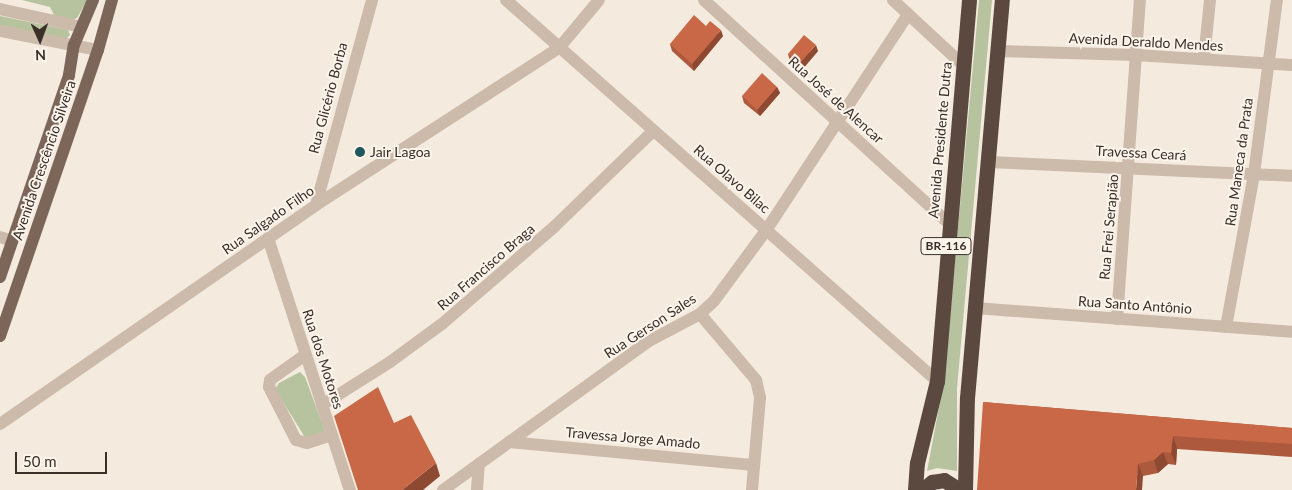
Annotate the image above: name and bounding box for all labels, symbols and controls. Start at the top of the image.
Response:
north arrow [15,15,65,65]
street label: Avenida Deraldo Mendes [1068,30,1224,54]
street label: Rua Glicério Borba [305,41,351,155]
text: N [35,47,46,64]
street label: Rua José de Alencar [785,53,887,147]
street label: Avenida Presidente Dutra [925,61,955,219]
street label: Avenida Crescêncio Silveira [9,78,79,242]
street label: Rua Maneca da Prata [1222,97,1256,227]
street label: Rua Olavo Bilac [690,141,774,217]
street label: Travessa Ceará [1095,142,1187,164]
place label: Jair Lagoa [370,144,431,160]
marker: Jair Lagoa [354,146,366,158]
street label: Rua Frei Serapião [1096,173,1122,281]
street label: Rua Salgado Filho [219,182,317,258]
street label: Rua Francisco Braga [434,220,538,314]
road number: BR-116 [920,237,972,256]
street label: Rua Gerson Sales [601,290,699,362]
street label: Rua Santo Antônio [1077,293,1193,317]
street label: Rua dos Motores [299,307,347,411]
street label: Travessa Jorge Amado [565,424,701,452]
scale bar [18,442,110,474]
text: 50 m [23,452,57,470]

